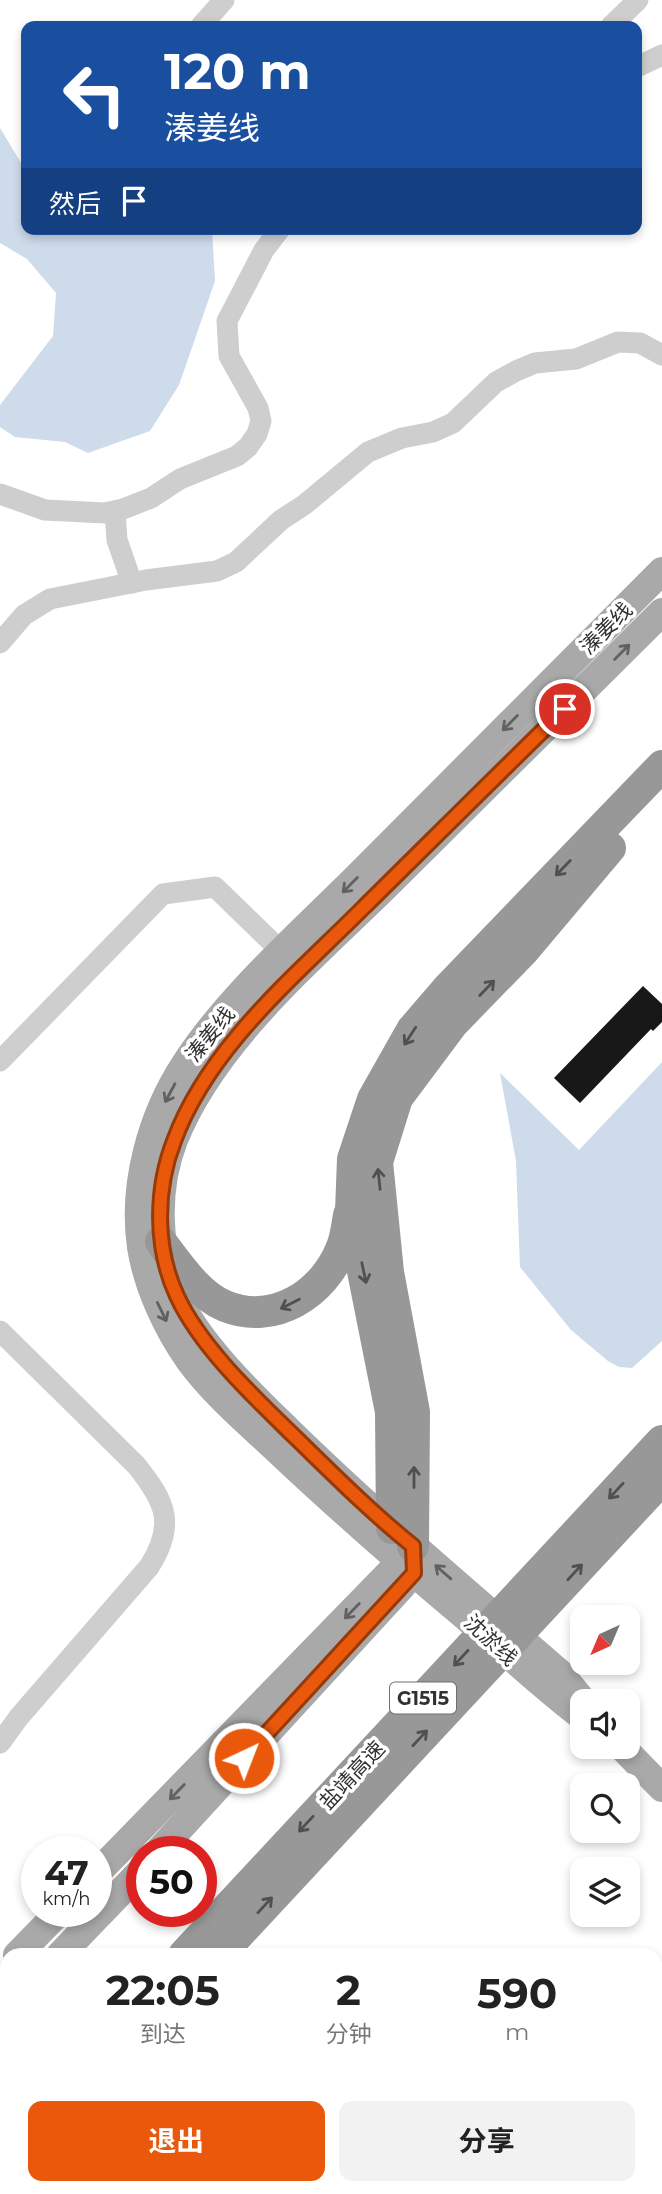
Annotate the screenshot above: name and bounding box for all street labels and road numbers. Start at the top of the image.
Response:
street label: 溱姜线 [575,597,637,659]
street label: 溱姜线 [180,1002,240,1066]
street label: 沈淤线 [459,1609,523,1671]
road number: G1515 [390,1682,456,1714]
street label: 盐靖高速 [314,1736,390,1814]

